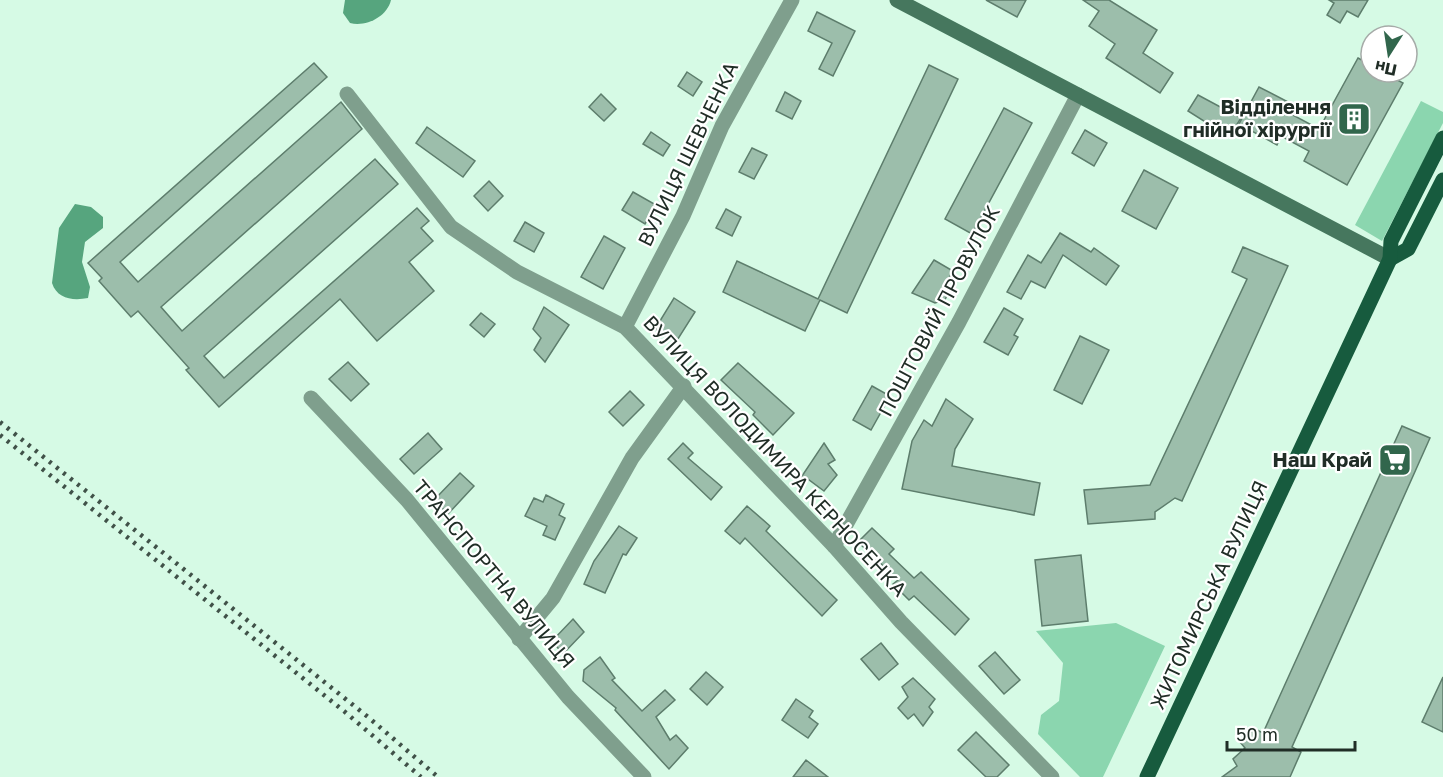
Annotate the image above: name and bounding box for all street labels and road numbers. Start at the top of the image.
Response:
street label: ВУЛИЦЯ ШЕВЧЕНКА [632,57,742,250]
street label: ПОШТОВИЙ ПРОВУЛОК [872,201,1004,420]
street label: ВУЛИЦЯ ВОЛОДИМИРА КЕРНОСЕНКА [639,310,912,601]
street label: ТРАНСПОРТНА ВУЛИЦЯ [409,474,581,672]
street label: ЖИТОМИРСЬКА ВУЛИЦЯ [1144,476,1272,713]

